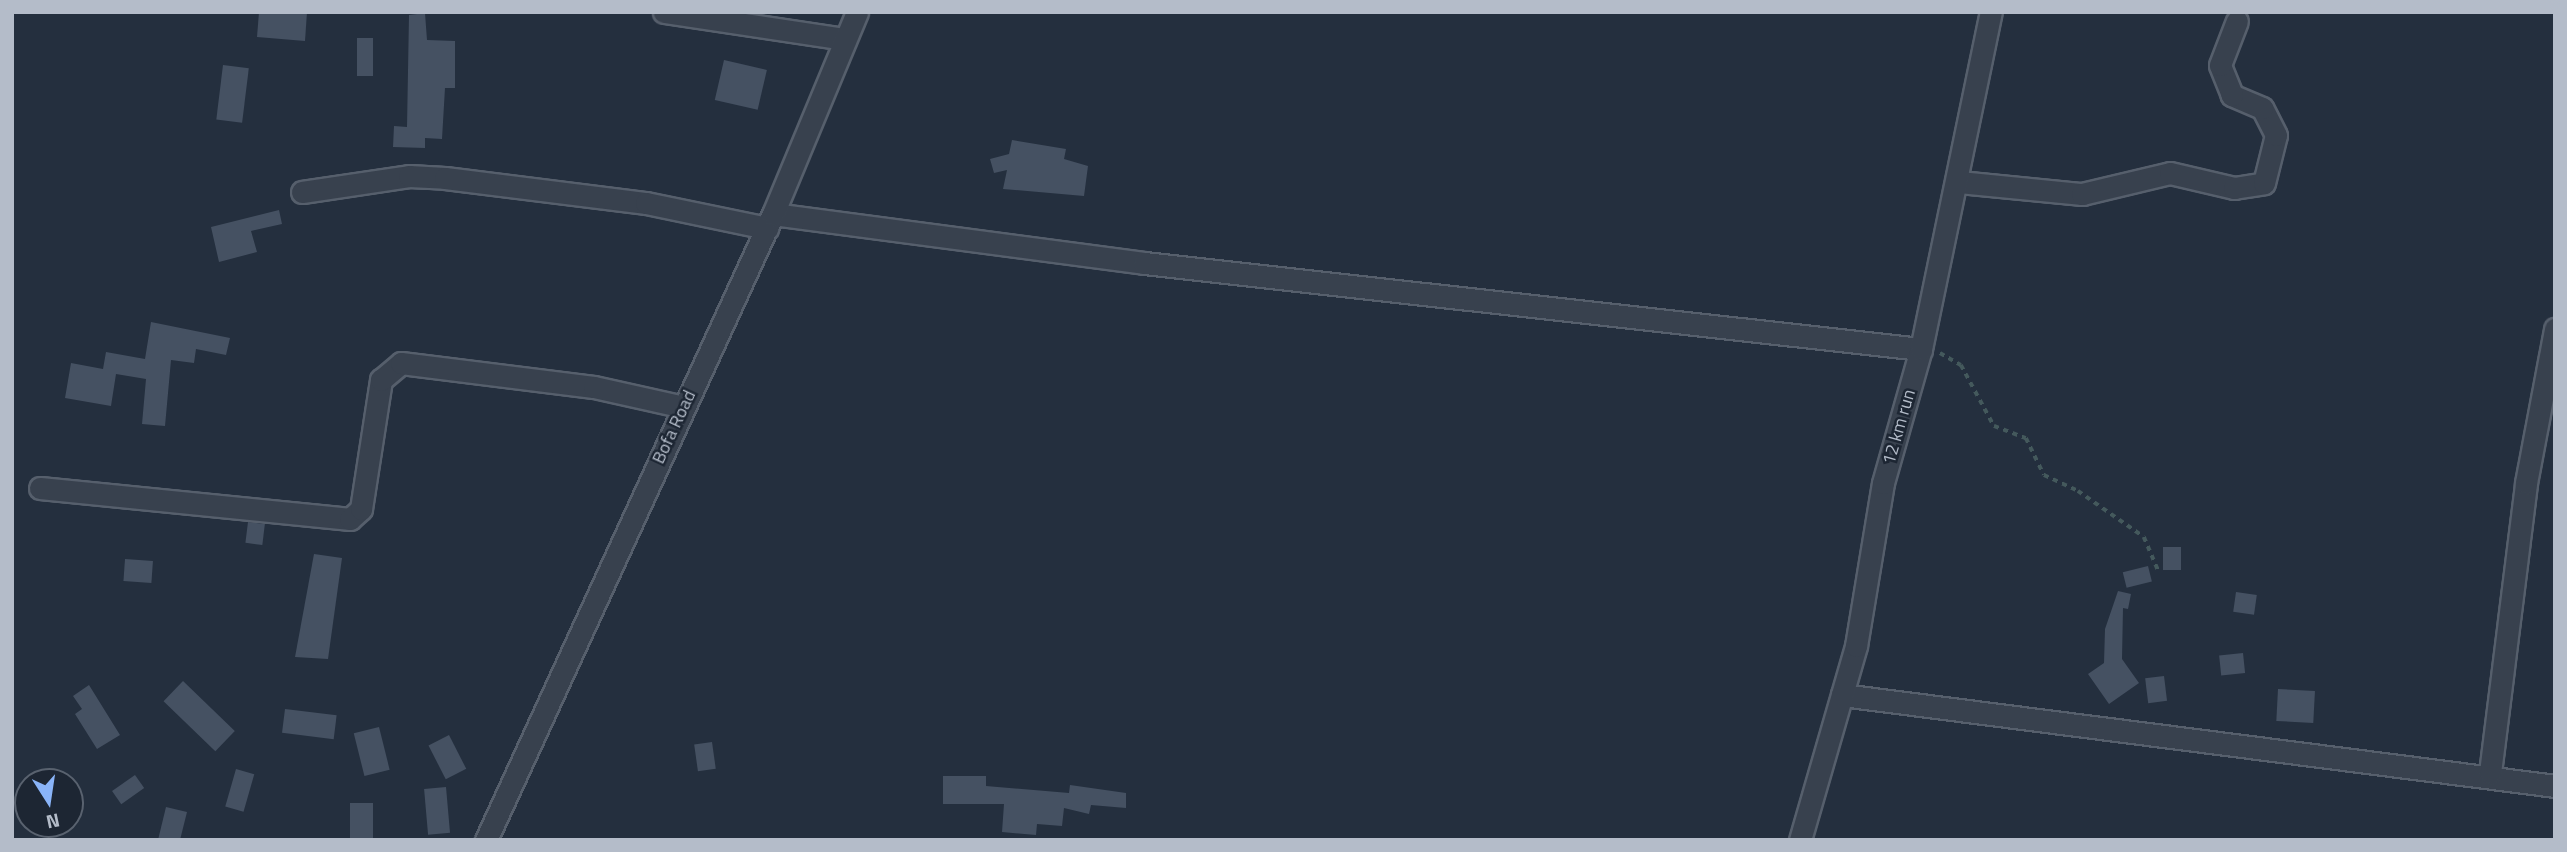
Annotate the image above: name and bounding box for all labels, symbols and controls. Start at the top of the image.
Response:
street label: Bofa Road [648,387,700,467]
street label: 12 km run [1878,387,1920,467]
north arrow [14,768,84,838]
text: N [44,807,63,838]

